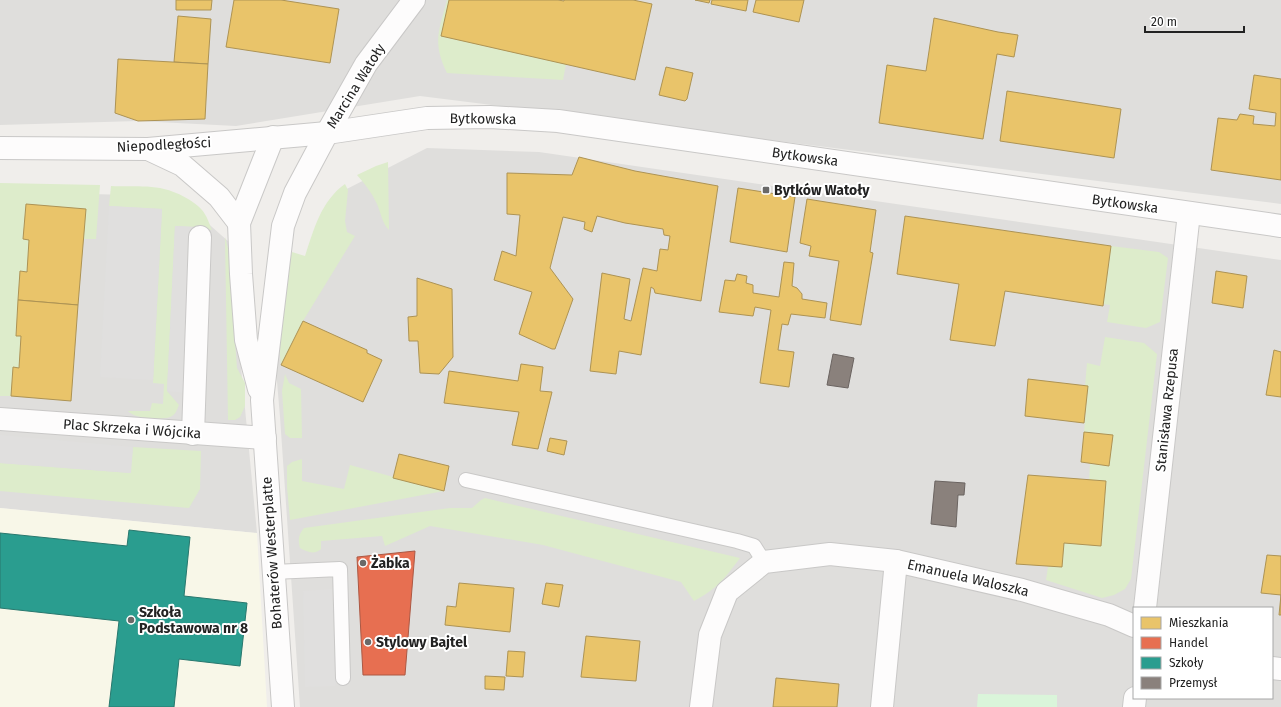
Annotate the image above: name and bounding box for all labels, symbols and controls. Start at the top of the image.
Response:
scale bar [1145,8,1244,34]
text: 20 m [1151,15,1177,29]
street label: Marcina Watoły [323,40,389,132]
street label: Bytkowska [449,110,517,128]
street label: Niepodległości [116,134,212,156]
street label: Bytkowska [771,144,839,170]
place label: Bytków Watoły [774,182,870,199]
marker: Bytków Watoły [761,185,771,195]
street label: Bytkowska [1091,191,1159,217]
street label: Stanisława Rzepusa [1152,347,1182,473]
street label: Plac Skrzeka i Wójcika [62,416,202,442]
street label: Bohaterów Westerplatte [258,476,286,630]
place label: Żabka [371,554,410,572]
street label: Emanuela Waloszka [905,556,1031,600]
marker: Żabka [358,558,368,568]
place label: Szkoła Podstawowa nr 8 [139,604,248,637]
legend [1133,607,1273,699]
marker: Szkoła Podstawowa nr 8 [126,615,136,625]
text: Mieszkania [1169,616,1229,630]
place label: Stylowy Bajtel [376,634,468,651]
text: Handel [1169,636,1208,650]
marker: Stylowy Bajtel [363,637,373,647]
text: Szkoły [1169,656,1203,670]
text: Przemysł [1169,676,1217,690]

